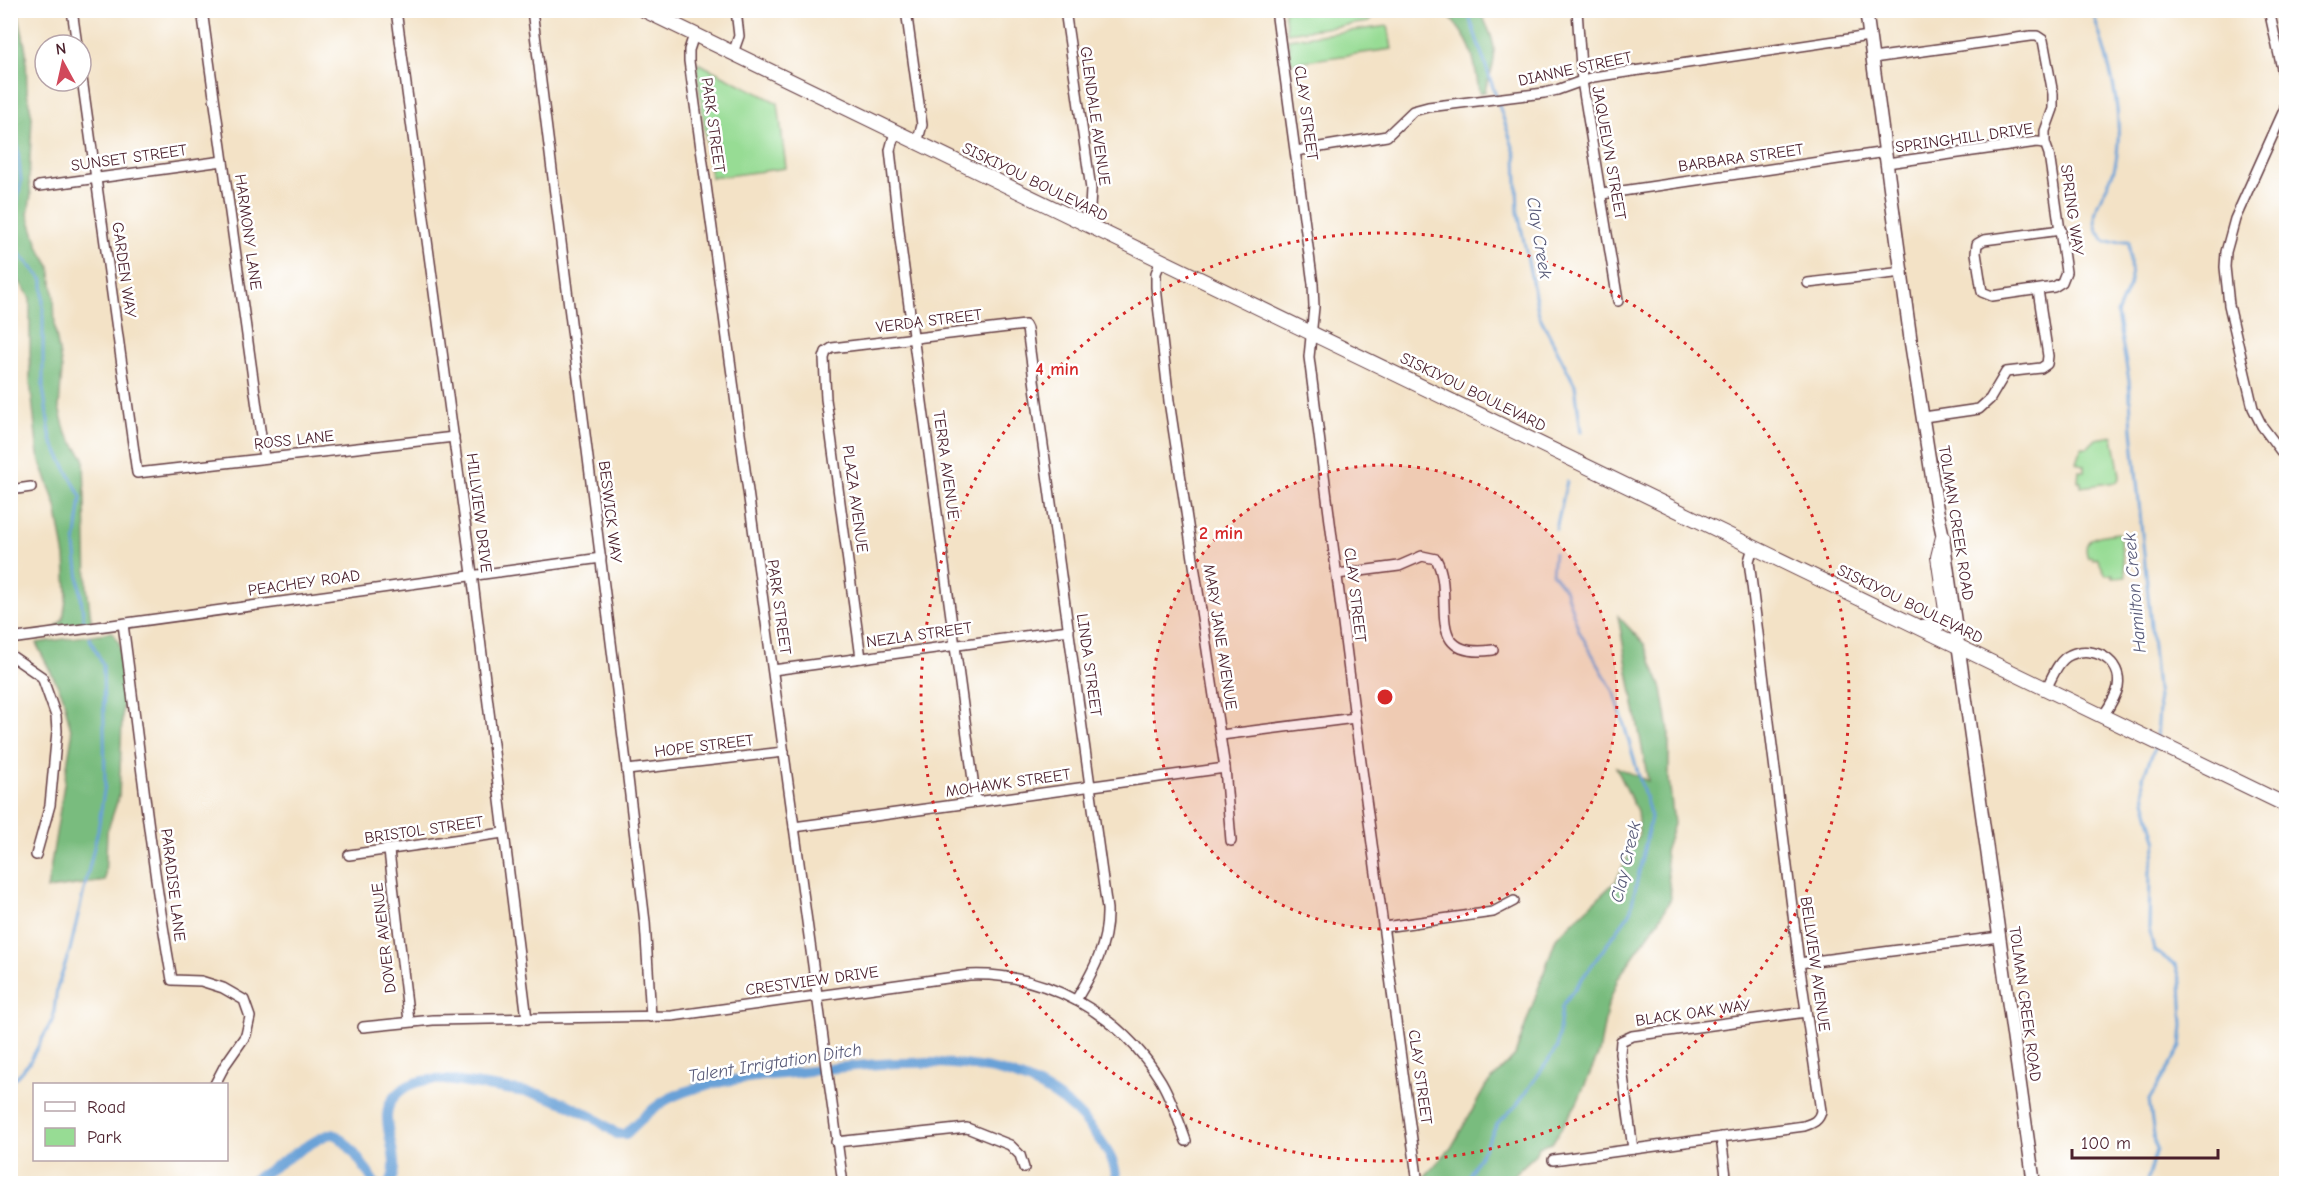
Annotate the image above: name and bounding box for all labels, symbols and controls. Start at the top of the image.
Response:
north arrow [33,33,93,93]
text: N [55,39,67,59]
street label: GLENDALE AVENUE [1076,45,1114,187]
street label: DIANNE STREET [1517,48,1634,90]
street label: CLAY STREET [1290,65,1322,162]
street label: PARK STREET [697,76,729,174]
street label: JAQUELYN STREET [1588,85,1630,222]
street label: SPRINGHILL DRIVE [1894,119,2034,157]
street label: SISKIYOU BOULEVARD [959,139,1111,225]
street label: BARBARA STREET [1677,140,1806,176]
street label: SUNSET STREET [70,141,189,175]
street label: SPRING WAY [2057,163,2087,257]
street label: HARMONY LANE [231,173,265,291]
water label: Clay Creek [1522,195,1556,281]
street label: GARDEN WAY [108,221,140,320]
street label: VERDA STREET [875,305,984,336]
street label: SISKIYOU BOULEVARD [1397,349,1549,435]
text: 4 min [1035,359,1079,380]
street label: TERRA AVENUE [929,409,963,521]
street label: ROSS LANE [253,427,335,453]
street label: PLAZA AVENUE [839,444,871,554]
street label: TOLMAN CREEK ROAD [1935,444,1977,602]
street label: HILLVIEW DRIVE [463,452,495,574]
street label: BESWICK WAY [595,460,625,565]
text: 2 min [1199,523,1243,544]
water label: Hamilton Creek [2119,532,2151,654]
street label: CLAY STREET [1340,547,1370,644]
street label: PARK STREET [763,558,795,656]
street label: SISKIYOU BOULEVARD [1834,561,1986,647]
street label: MARY JANE AVENUE [1200,563,1240,711]
street label: PEACHEY ROAD [247,566,361,600]
street label: LINDA STREET [1073,612,1105,718]
street label: NEZLA STREET [865,619,974,651]
centre of rings [1375,687,1395,707]
street label: HOPE STREET [653,731,755,761]
street label: MOHAWK STREET [944,765,1072,801]
street label: BRISTOL STREET [363,813,485,847]
water label: Clay Creek [1606,819,1646,905]
street label: PARADISE LANE [157,828,189,943]
street label: DOVER AVENUE [368,881,400,994]
street label: BELLVIEW AVENUE [1797,895,1833,1033]
street label: TOLMAN CREEK ROAD [2005,925,2045,1083]
street label: CRESTVIEW DRIVE [744,963,880,999]
street label: BLACK OAK WAY [1634,996,1752,1030]
street label: CLAY STREET [1404,1029,1436,1126]
water label: Talent Irrigtation Ditch [687,1039,863,1087]
legend [33,1083,228,1161]
text: Road [87,1097,126,1118]
scale bar [2072,1122,2218,1160]
text: Park [87,1127,122,1148]
text: 100 m [2081,1133,2131,1154]

